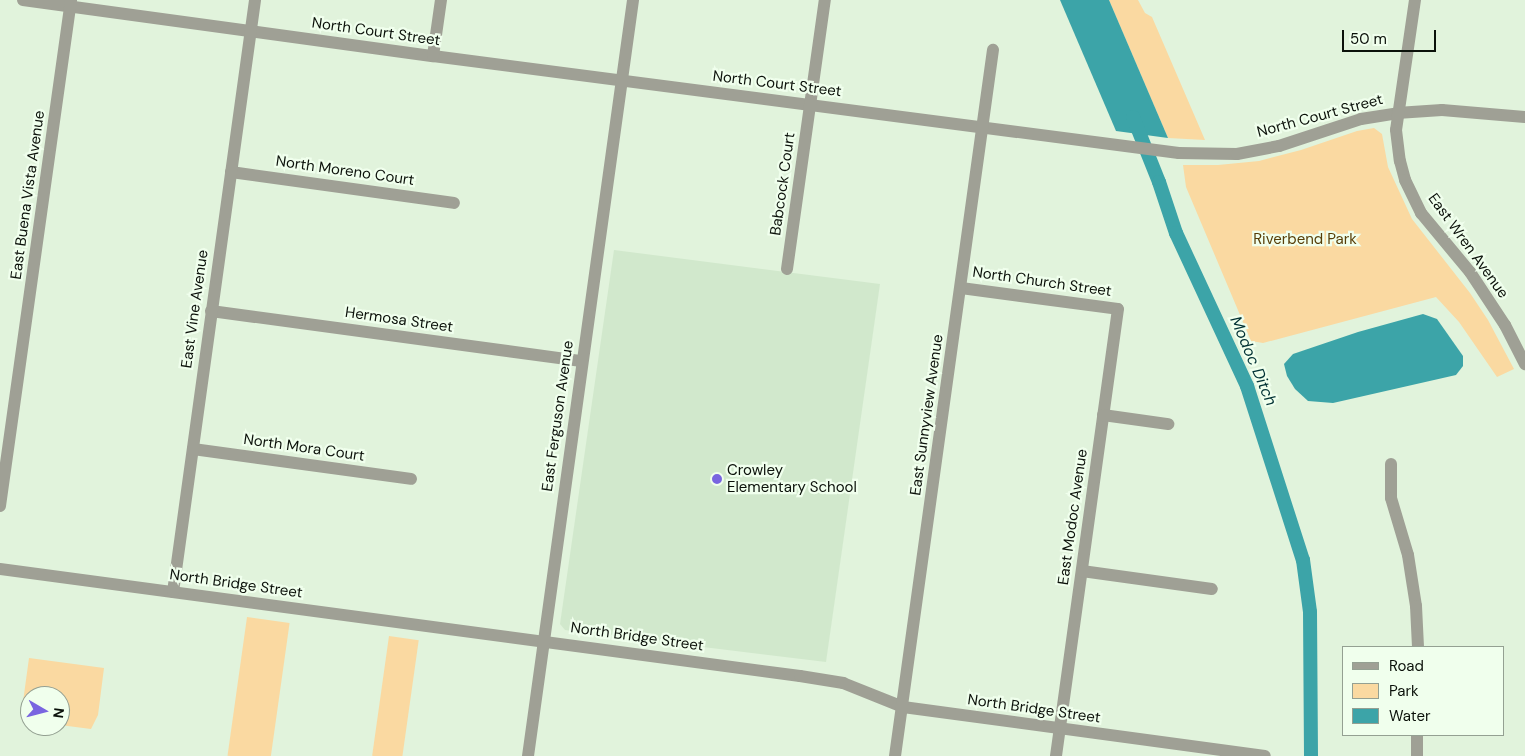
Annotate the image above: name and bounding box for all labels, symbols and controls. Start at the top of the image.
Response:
street label: North Court Street [311,14,441,50]
scale bar [1345,20,1439,52]
text: 50 m [1350,29,1387,49]
street label: North Court Street [712,67,842,101]
street label: North Court Street [1255,91,1385,141]
street label: East Buena Vista Avenue [7,109,49,281]
street label: Babcock Court [767,131,799,237]
street label: North Moreno Court [275,152,415,190]
street label: East Wren Avenue [1424,190,1512,302]
park label: Riverbend Park [1253,231,1357,249]
street label: East Vine Avenue [178,249,212,369]
street label: North Church Street [971,263,1113,301]
street label: Hermosa Street [344,304,454,336]
water label: Modoc Ditch [1226,313,1280,409]
street label: East Sunnyview Avenue [907,333,947,497]
street label: East Ferguson Avenue [538,339,578,493]
street label: North Mora Court [242,431,366,465]
street label: East Modoc Avenue [1055,448,1091,586]
place label: Crowley Elementary School [727,461,857,496]
marker: Crowley Elementary School [711,473,723,485]
street label: North Bridge Street [168,566,304,602]
street label: North Bridge Street [569,619,705,655]
legend [1342,646,1505,736]
text: Road [1389,656,1424,676]
text: Park [1389,681,1419,701]
north arrow [20,686,70,736]
street label: North Bridge Street [966,691,1102,727]
text: Water [1389,706,1430,726]
text: N [49,707,68,719]

